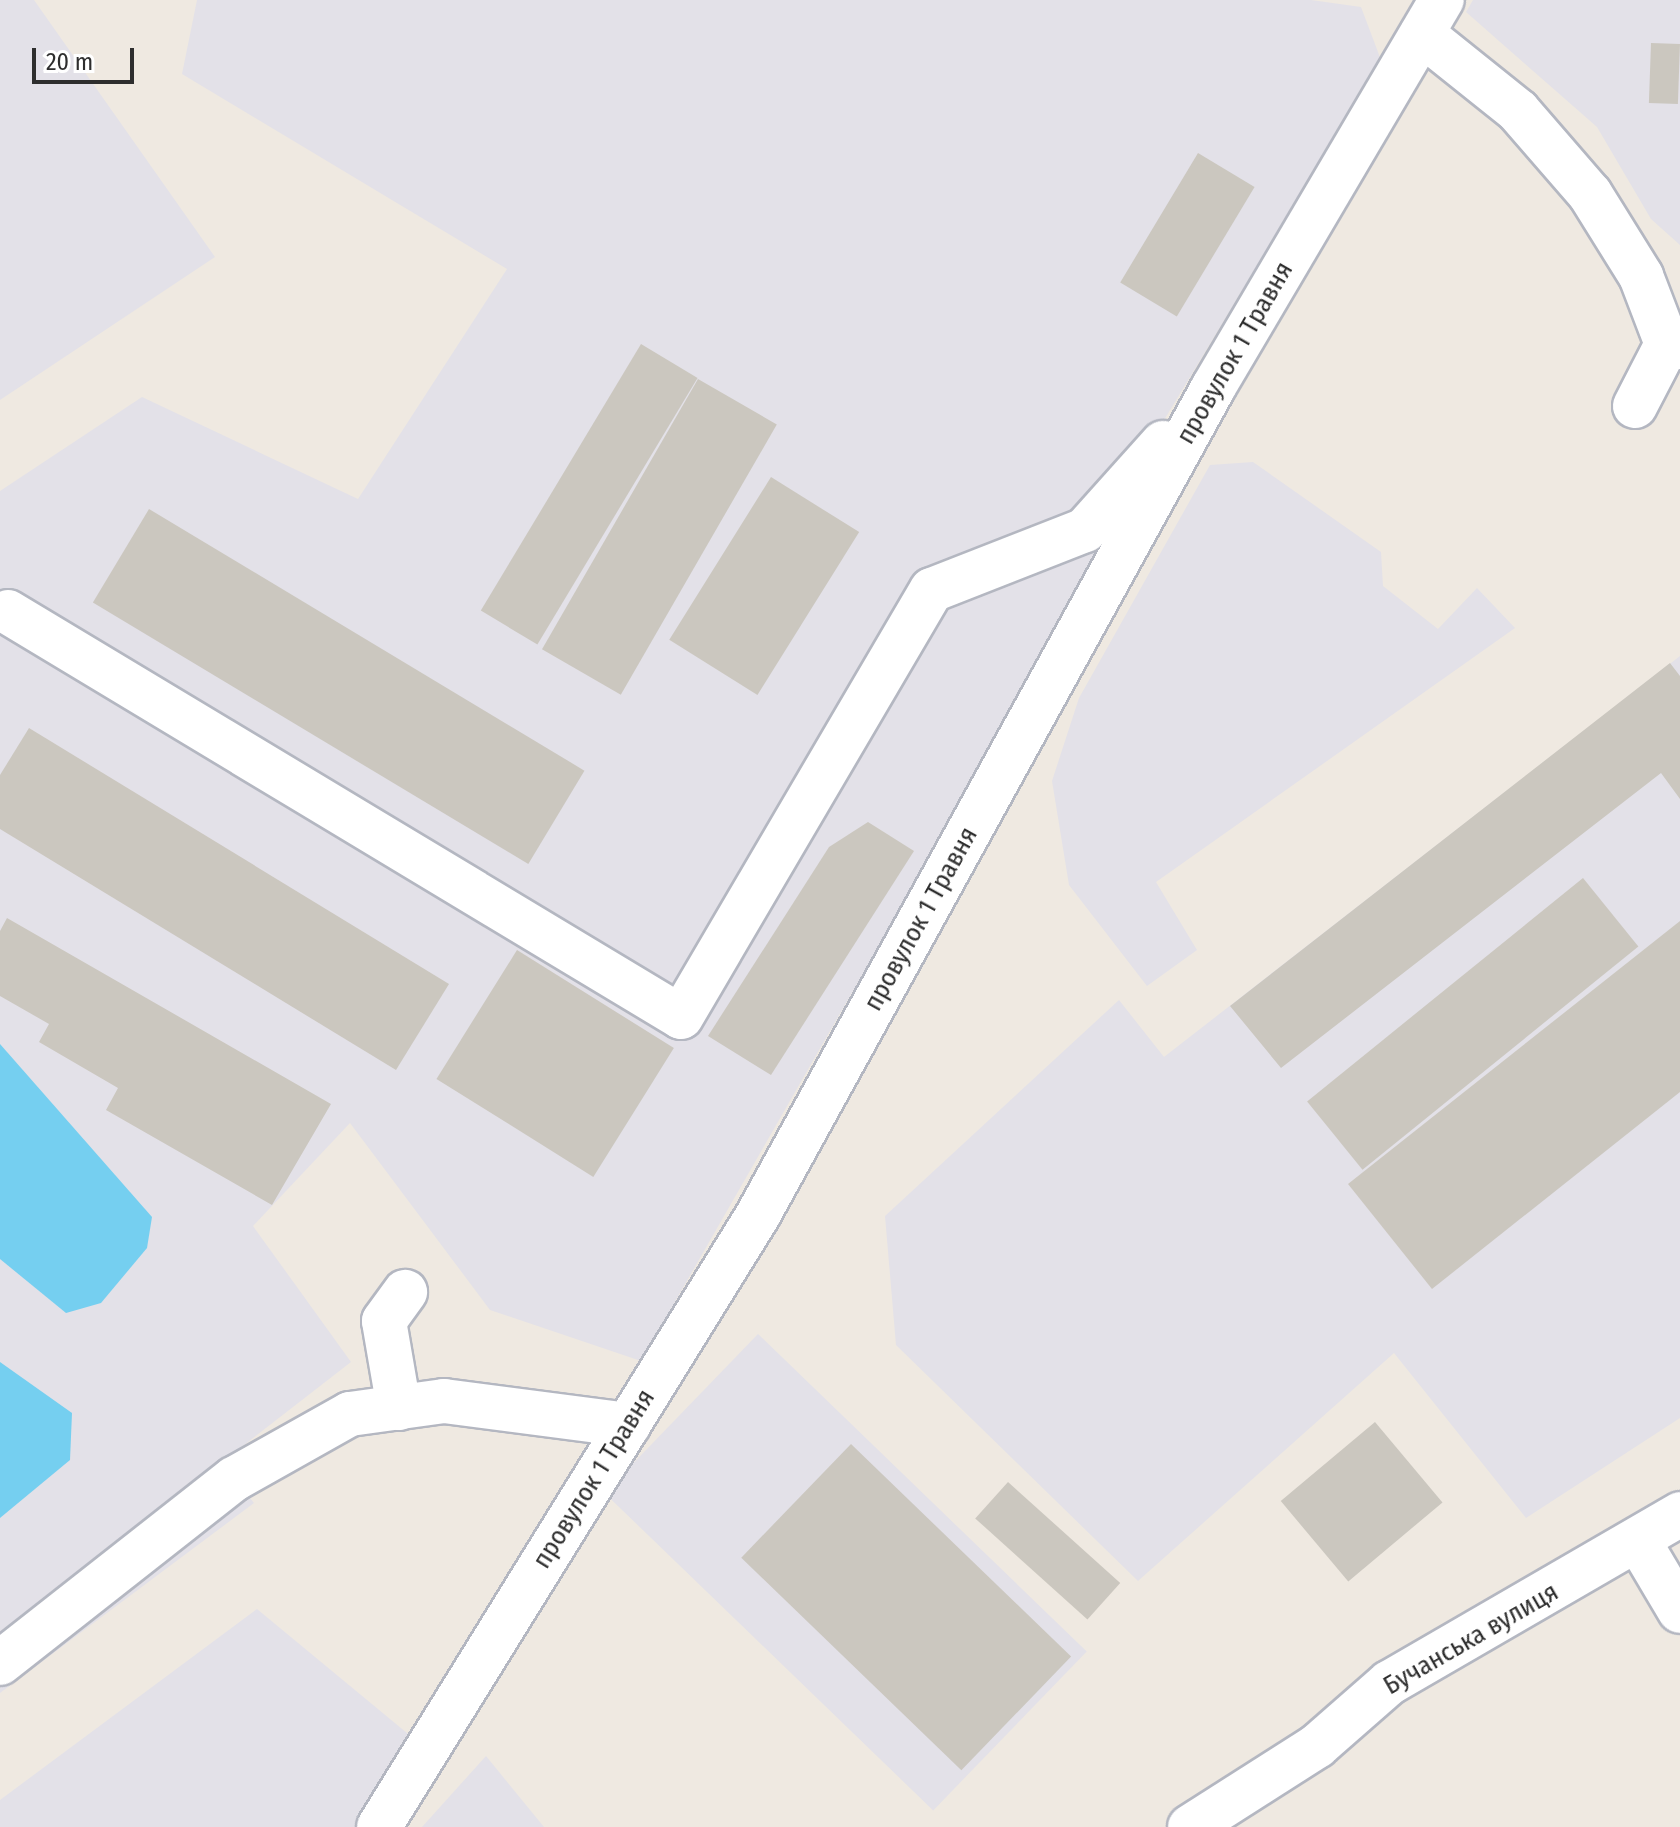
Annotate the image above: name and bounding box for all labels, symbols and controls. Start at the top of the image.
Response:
scale bar [36,32,138,82]
text: 20 m [46,48,93,76]
street label: провулок 1 Травня [1170,256,1300,450]
street label: провулок 1 Травня [858,822,984,1016]
street label: провулок 1 Травня [526,1384,662,1574]
street label: Бучанська вулиця [1378,1576,1564,1702]

